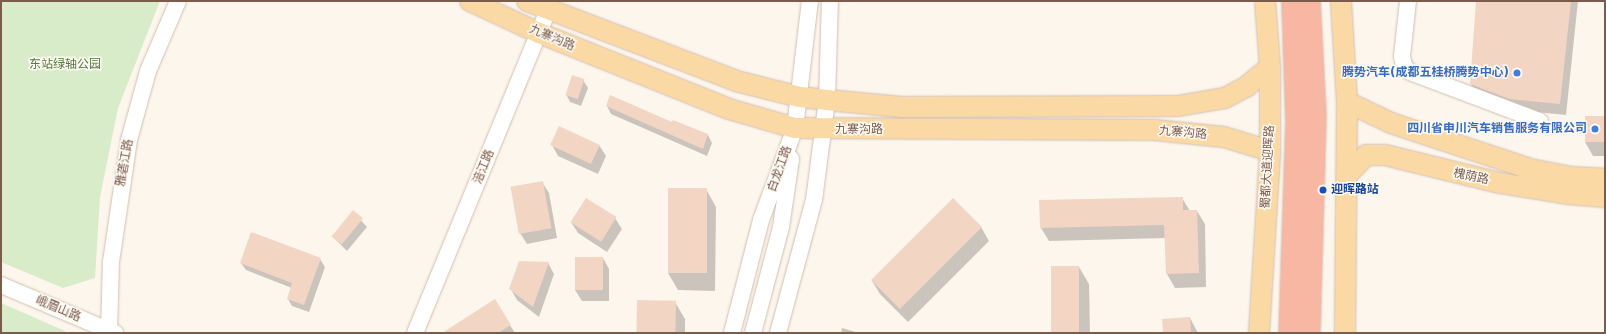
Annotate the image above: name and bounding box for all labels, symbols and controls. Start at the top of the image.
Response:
street label: 九寨沟路 [527,22,577,54]
park label: 东站绿轴公园 [29,58,101,72]
place label: 腾势汽车(成都五桂桥腾势中心) [1342,66,1509,80]
marker: 腾势汽车(成都五桂桥腾势中心) [1512,68,1522,78]
place label: 四川省申川汽车销售服务有限公司 [1407,122,1587,136]
street label: 九寨沟路 [835,123,883,137]
street label: 九寨沟路 [1158,124,1208,142]
marker: 四川省申川汽车销售服务有限公司 [1590,124,1600,134]
street label: 蜀都大道迎晖路 [1259,125,1277,209]
street label: 雅砻江路 [114,138,136,188]
street label: 白龙江路 [765,144,795,194]
street label: 涪江路 [471,148,497,186]
street label: 槐荫路 [1452,166,1490,188]
place label: 迎晖路站 [1331,183,1379,197]
marker: 迎晖路站 [1318,185,1328,195]
street label: 峨眉山路 [33,293,83,325]

